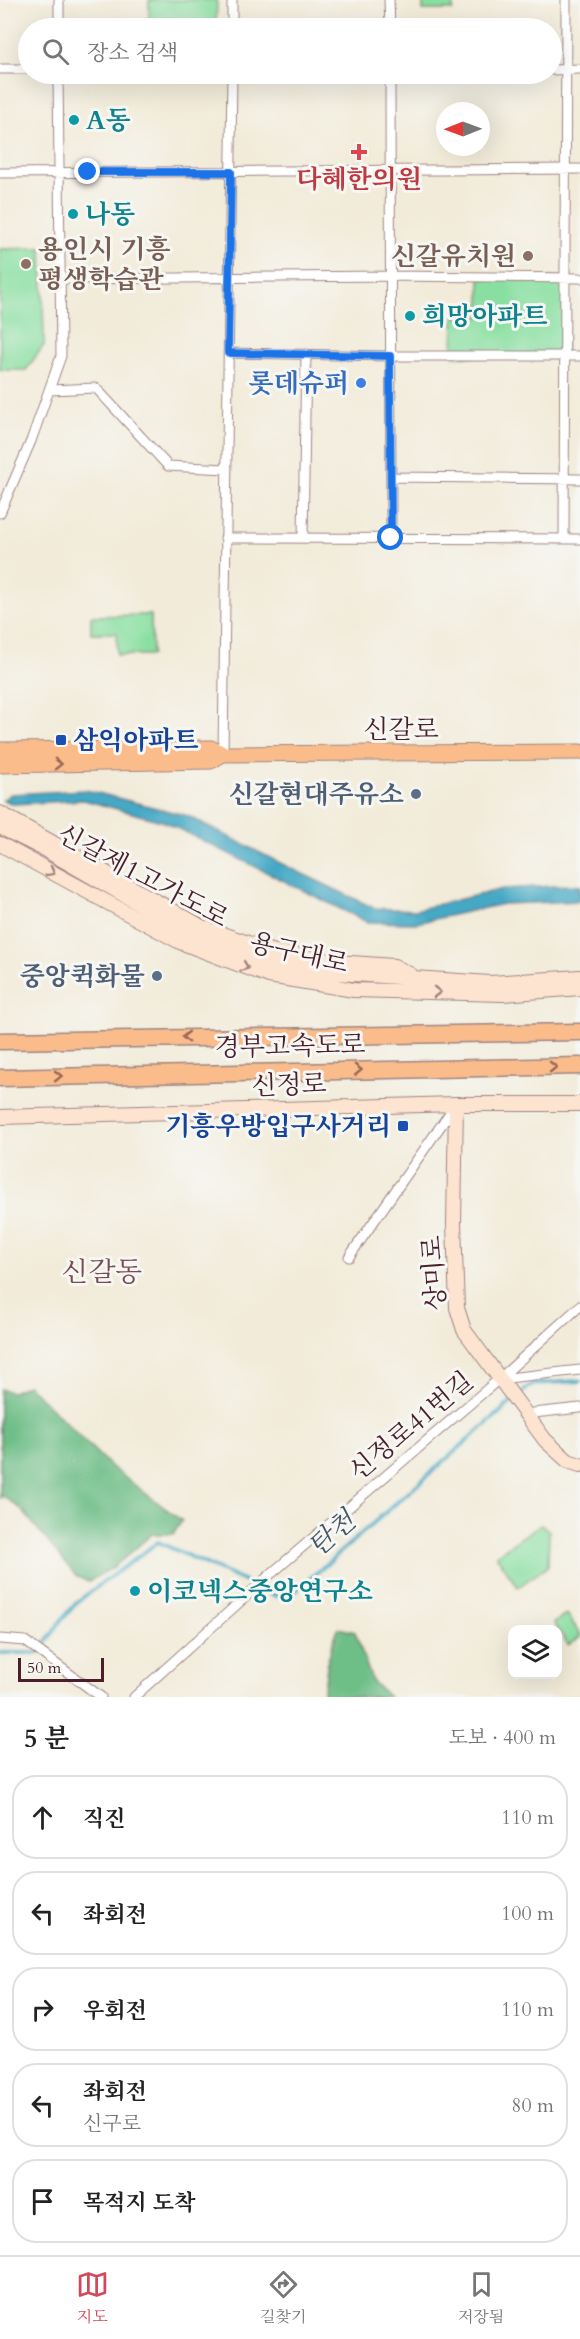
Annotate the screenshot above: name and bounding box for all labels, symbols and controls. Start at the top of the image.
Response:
search box [18,18,562,84]
icon: search [39,35,72,68]
text: 장소 검색 [87,38,178,68]
north arrow [436,102,490,156]
place label: A동 [86,103,131,138]
marker: A동 [67,113,81,127]
marker: 다혜한의원 [350,143,368,161]
route end [74,158,100,184]
place label: 다혜한의원 [296,162,422,197]
place label: 나동 [85,197,135,232]
marker: 나동 [66,207,80,221]
place label: 용인시 기흥 평생학습관 [38,232,171,297]
place label: 신갈유치원 [390,239,516,274]
marker: 신갈유치원 [521,249,535,263]
marker: 용인시 기흥 평생학습관 [19,257,33,271]
place label: 희망아파트 [422,299,548,334]
marker: 희망아파트 [403,309,417,323]
place label: 롯데슈퍼 [249,366,349,401]
marker: 롯데슈퍼 [354,376,368,390]
route start [377,524,403,550]
street label: 신갈로 [363,712,439,747]
place label: 삼익아파트 [73,723,199,758]
marker: 삼익아파트 [54,733,68,747]
one-way arrow [54,758,63,770]
place label: 신갈현대주유소 [228,777,404,812]
marker: 신갈현대주유소 [409,787,423,801]
street label: 신갈제1고가도로 [51,816,235,936]
one-way arrow [45,865,55,876]
street label: 용구대로 [246,925,352,981]
place label: 중앙퀵화물 [19,959,145,994]
one-way arrow [239,959,250,972]
marker: 중앙퀵화물 [150,969,164,983]
one-way arrow [432,986,441,998]
street label: 경부고속도로 [214,1027,366,1065]
one-way arrow [181,1030,190,1043]
one-way arrow [549,1060,558,1073]
one-way arrow [354,1064,363,1076]
street label: 신정로 [251,1066,327,1104]
one-way arrow [54,1070,63,1083]
place label: 기흥우방입구사거리 [165,1109,391,1144]
marker: 기흥우방입구사거리 [396,1119,410,1133]
street label: 상미로 [414,1234,454,1312]
district label: 신갈동 [61,1253,143,1291]
street label: 신정로41번길 [341,1364,481,1488]
water label: 탄천 [300,1502,365,1565]
place label: 이코넥스중앙연구소 [147,1574,373,1609]
marker: 이코넥스중앙연구소 [128,1584,142,1598]
map controls [508,1625,562,1679]
button: layers [508,1625,562,1679]
scale bar [18,1655,104,1682]
text: 50 m [27,1657,61,1679]
text: 5 분 [24,1721,69,1756]
text: 도보 · 400 m [449,1724,556,1751]
icon: ahead [26,1801,59,1834]
text: 직진 [83,1804,126,1834]
text: 110 m [501,1804,554,1831]
icon: left [26,1897,59,1930]
text: 좌회전 [83,1900,147,1930]
text: 100 m [501,1900,554,1927]
icon: right [26,1993,59,2026]
text: 우회전 [83,1996,147,2026]
text: 110 m [501,1996,554,2023]
text: 좌회전 [83,2077,147,2107]
icon: left [26,2089,59,2122]
text: 80 m [511,2092,554,2119]
text: 신구로 [83,2110,141,2137]
icon: arrive [26,2185,59,2218]
text: 목적지 도착 [83,2188,195,2218]
tab: 지도 [76,2268,109,2328]
tab: 길찾기 [260,2268,306,2328]
tab: 저장됨 [458,2268,504,2328]

